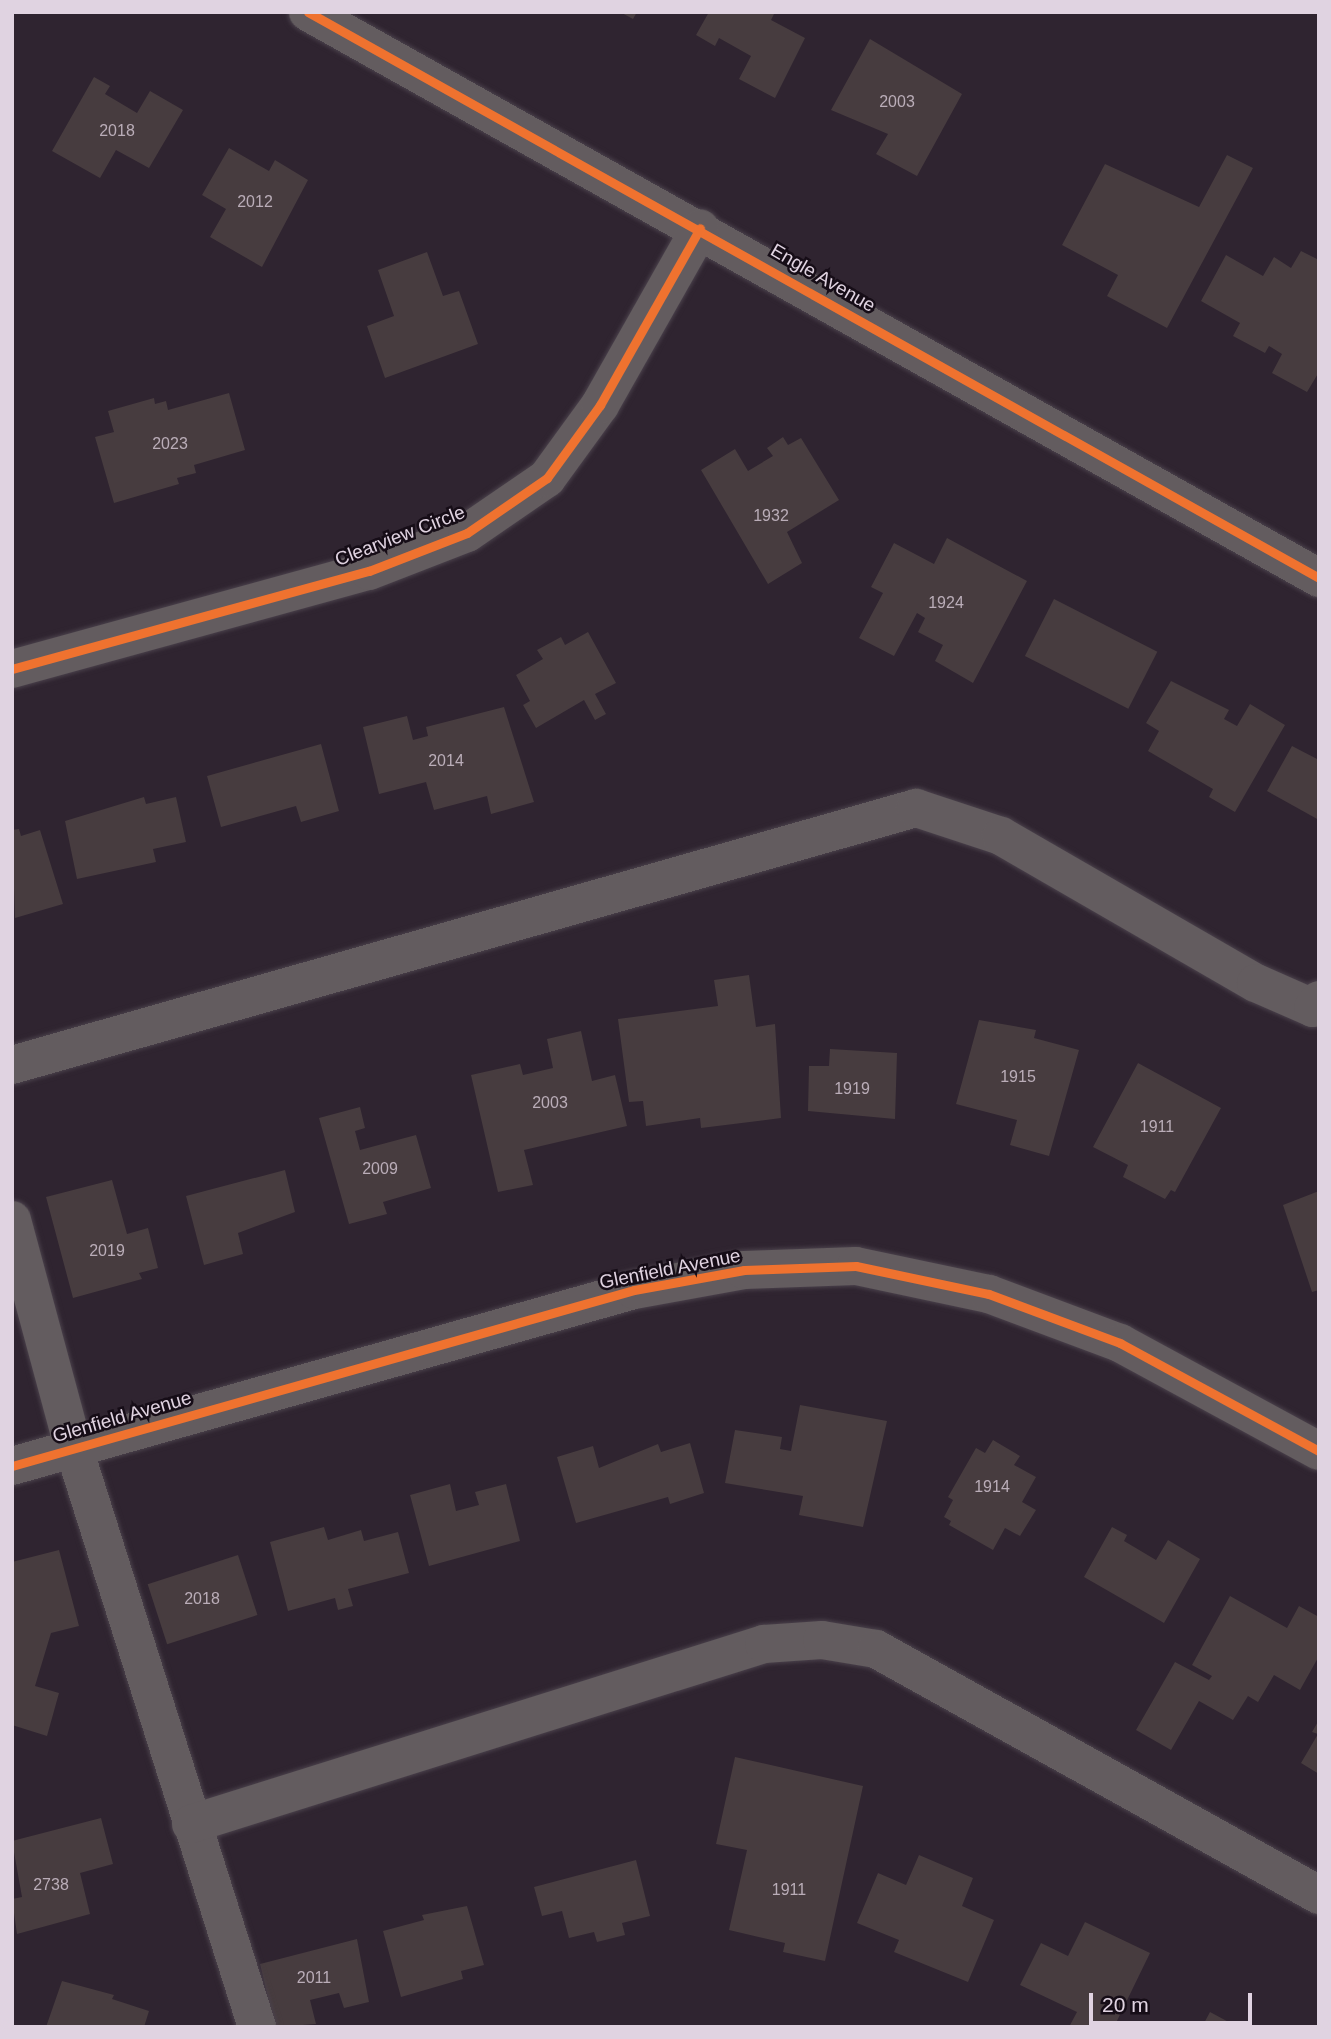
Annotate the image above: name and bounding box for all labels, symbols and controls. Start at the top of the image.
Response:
house number: 2003 [879,92,915,112]
house number: 2018 [99,121,135,141]
house number: 2012 [237,192,273,212]
street label: Engle Avenue [766,239,880,317]
house number: 2023 [152,434,188,454]
street label: Clearview Circle [332,501,468,571]
house number: 1932 [753,506,789,526]
house number: 1924 [928,593,964,613]
house number: 2014 [428,751,464,771]
house number: 1915 [1000,1067,1036,1087]
house number: 1919 [834,1079,870,1099]
house number: 2003 [532,1093,568,1113]
house number: 1911 [1140,1117,1174,1137]
house number: 2009 [362,1159,398,1179]
house number: 2019 [89,1241,125,1261]
street label: Glenfield Avenue [597,1244,743,1294]
street label: Glenfield Avenue [49,1386,195,1448]
house number: 1914 [974,1477,1010,1497]
house number: 2018 [184,1589,220,1609]
house number: 2738 [33,1875,69,1895]
house number: 1911 [772,1880,806,1900]
house number: 2011 [297,1968,331,1988]
scale bar [1093,1980,1256,2024]
text: 20 m [1102,1993,1149,2016]

